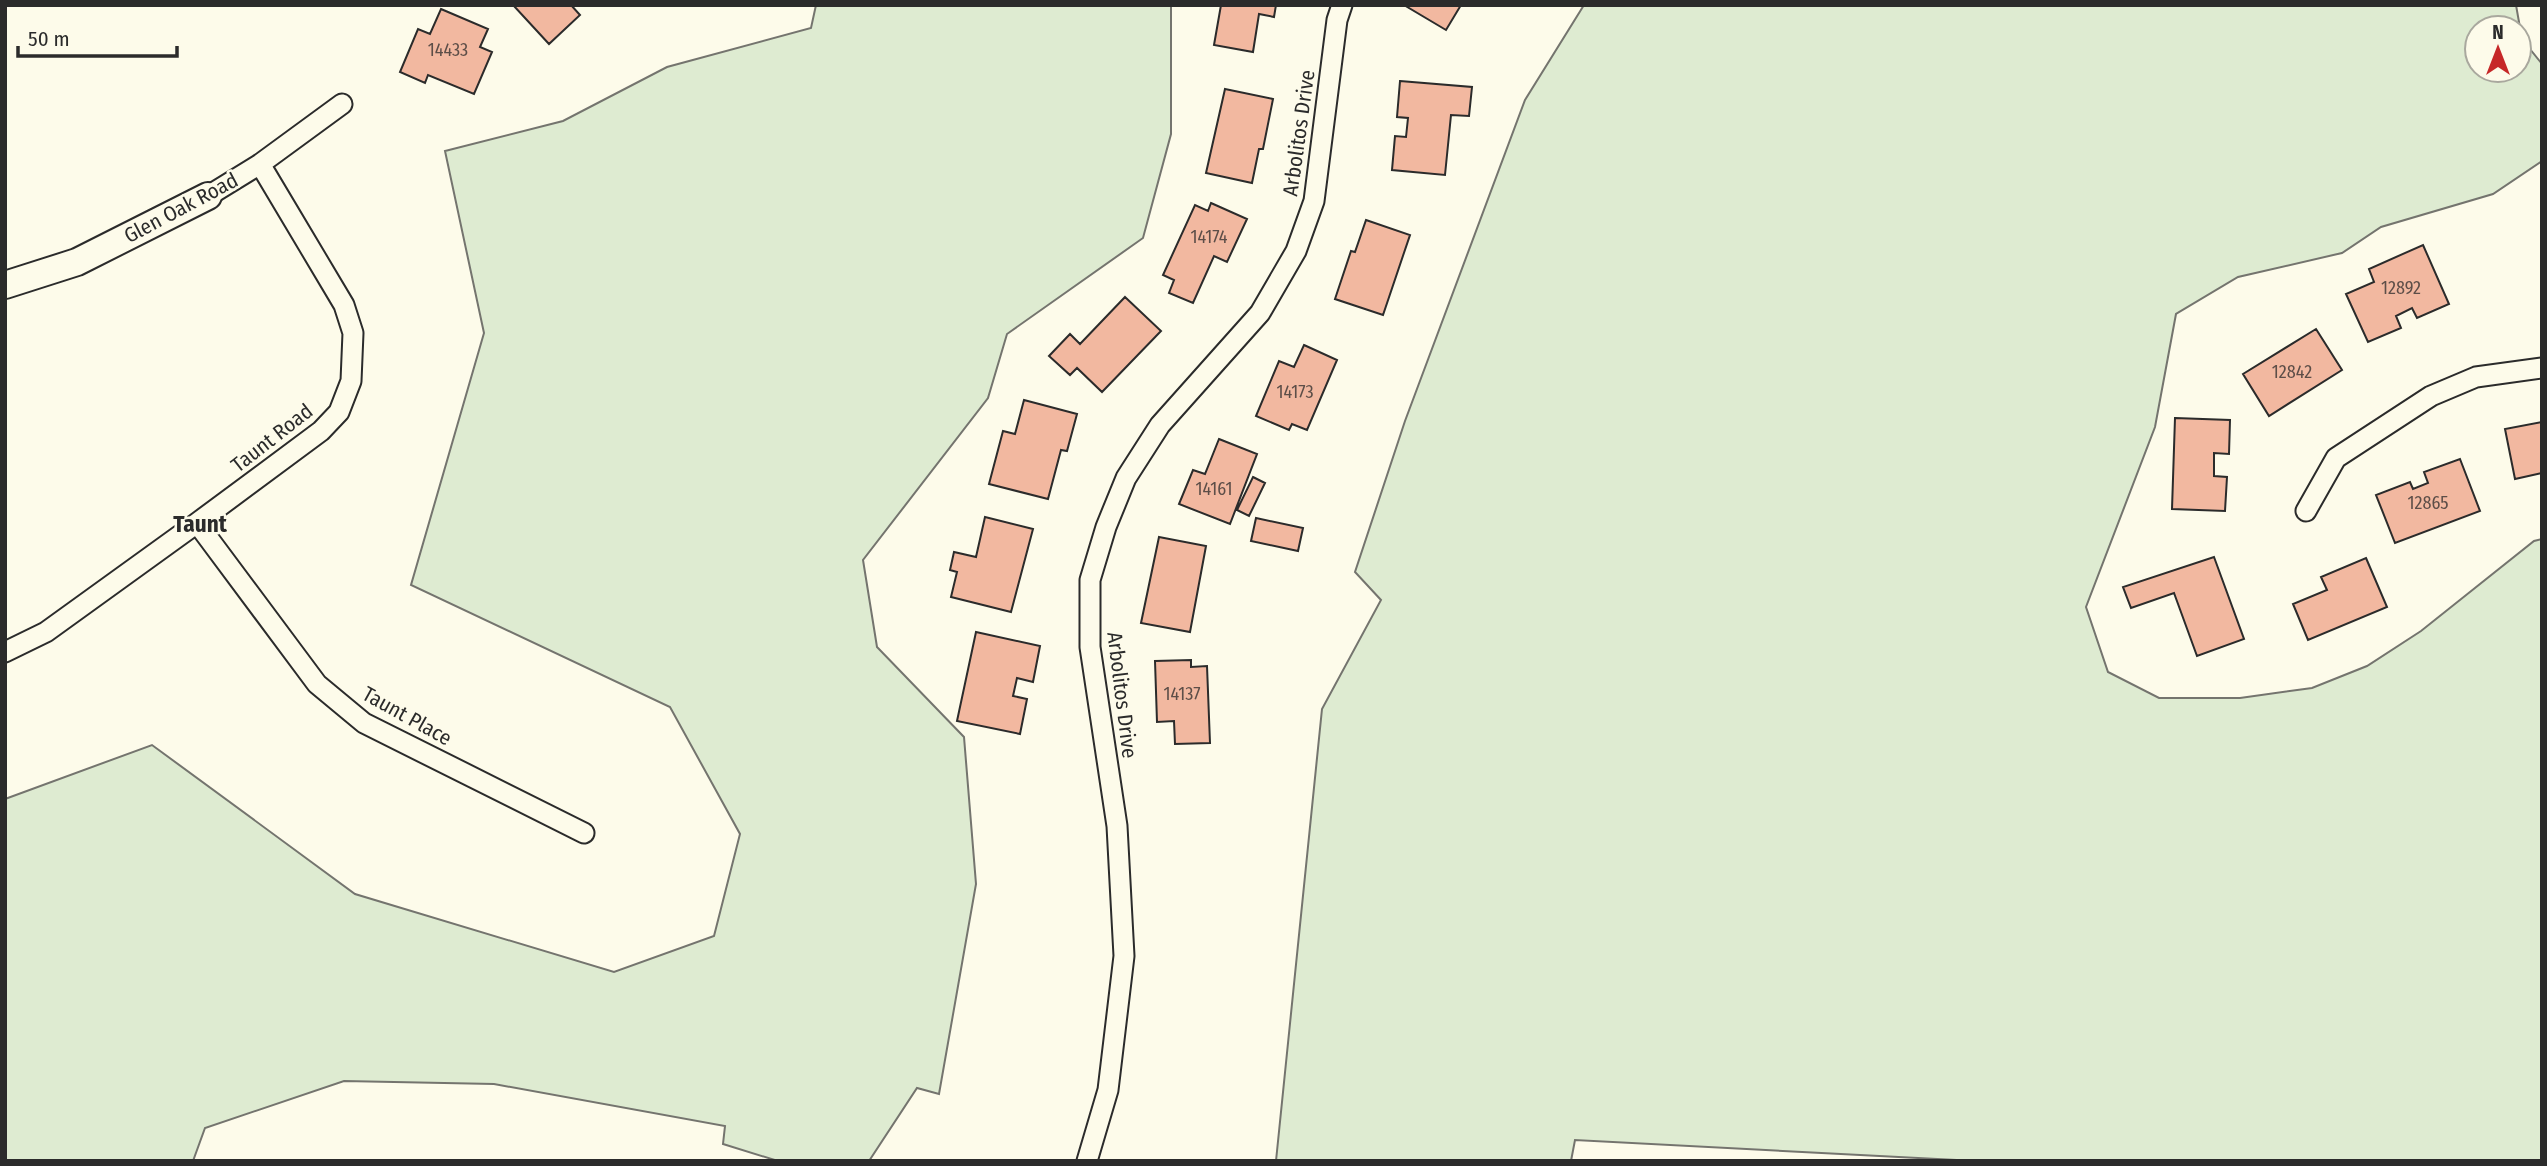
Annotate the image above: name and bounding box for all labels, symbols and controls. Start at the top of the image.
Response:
scale bar [18,14,177,58]
north arrow [2463,14,2533,84]
text: N [2492,21,2504,44]
text: 50 m [28,26,70,52]
house number: 14433 [428,39,468,61]
street label: Arbolitos Drive [1277,68,1321,198]
street label: Glen Oak Road [120,167,242,249]
house number: 14174 [1190,226,1228,248]
house number: 12892 [2381,277,2421,299]
house number: 12842 [2272,361,2312,383]
house number: 14173 [1276,381,1314,403]
street label: Taunt Road [226,398,318,478]
house number: 14161 [1196,478,1232,500]
house number: 12865 [2407,492,2449,514]
district label: Taunt [173,510,228,538]
street label: Arbolitos Drive [1101,630,1143,760]
street label: Taunt Place [358,681,456,751]
house number: 14137 [1163,683,1201,705]

